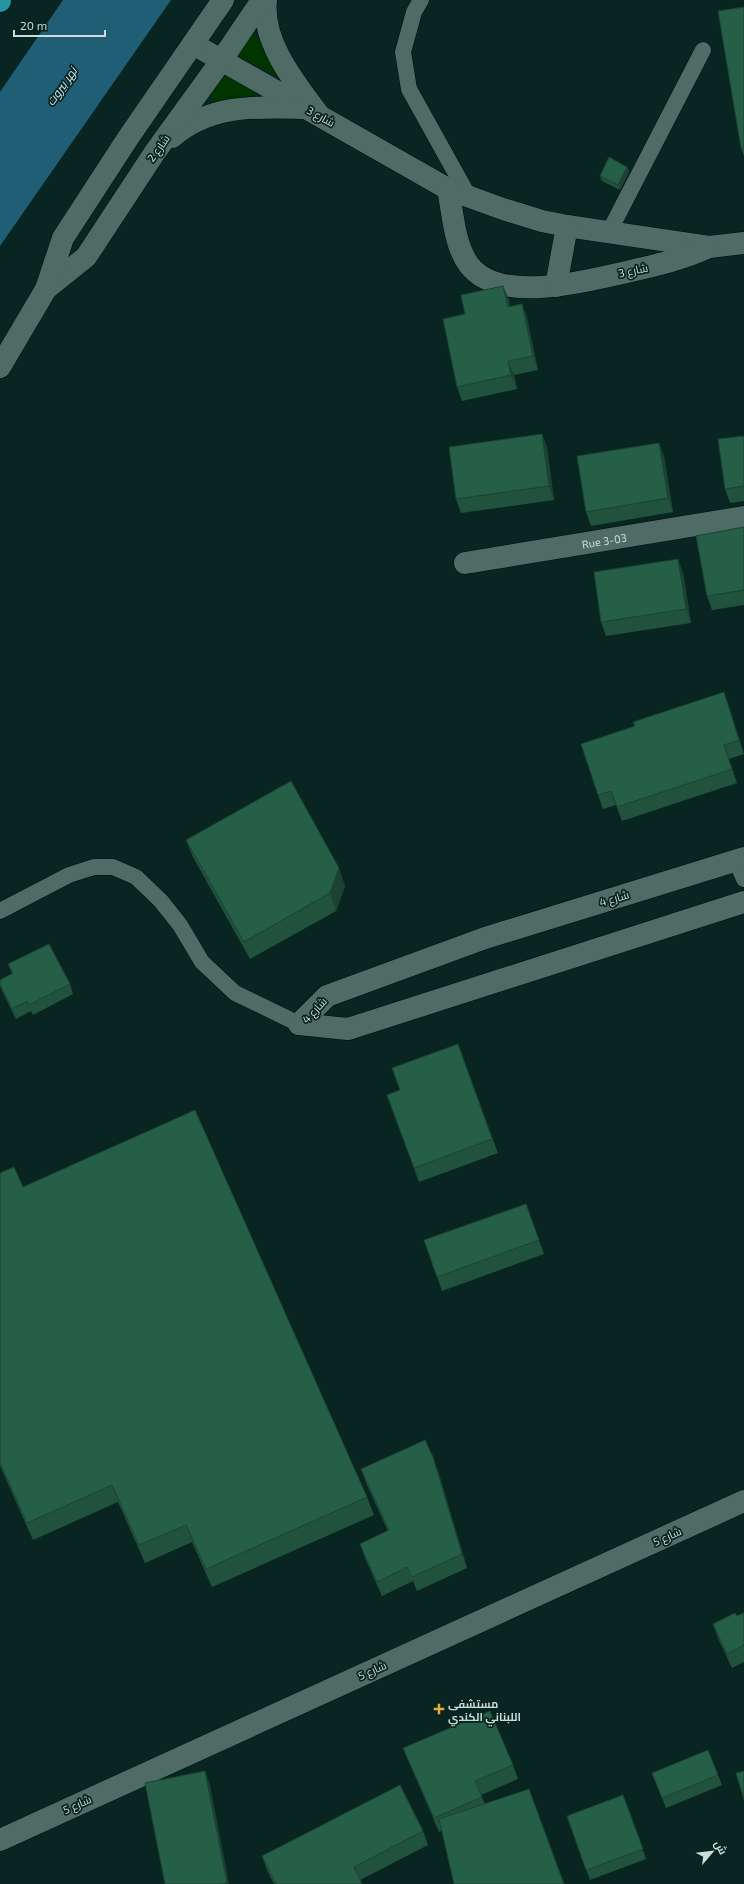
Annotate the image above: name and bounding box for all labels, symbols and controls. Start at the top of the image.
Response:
scale bar [14,12,105,38]
text: 20 m [20,18,47,32]
water label: نهر بيروت [43,63,81,109]
street label: شارع 3 [304,103,337,131]
street label: شارع 2 [144,132,174,165]
street label: شارع 3 [617,261,649,281]
street label: Rue 3-03 [581,530,628,550]
street label: شارع 4 [598,887,631,911]
street label: شارع 4 [299,994,331,1027]
street label: شارع 5 [651,1524,684,1550]
street label: شارع 5 [356,1658,389,1684]
place label: مستشفى اللبناني الكندي [448,1697,521,1727]
marker: مستشفى اللبناني الكندي [433,1703,445,1715]
street label: شارع 5 [61,1792,94,1818]
north arrow [692,1832,732,1872]
text: ش [711,1838,730,1857]

